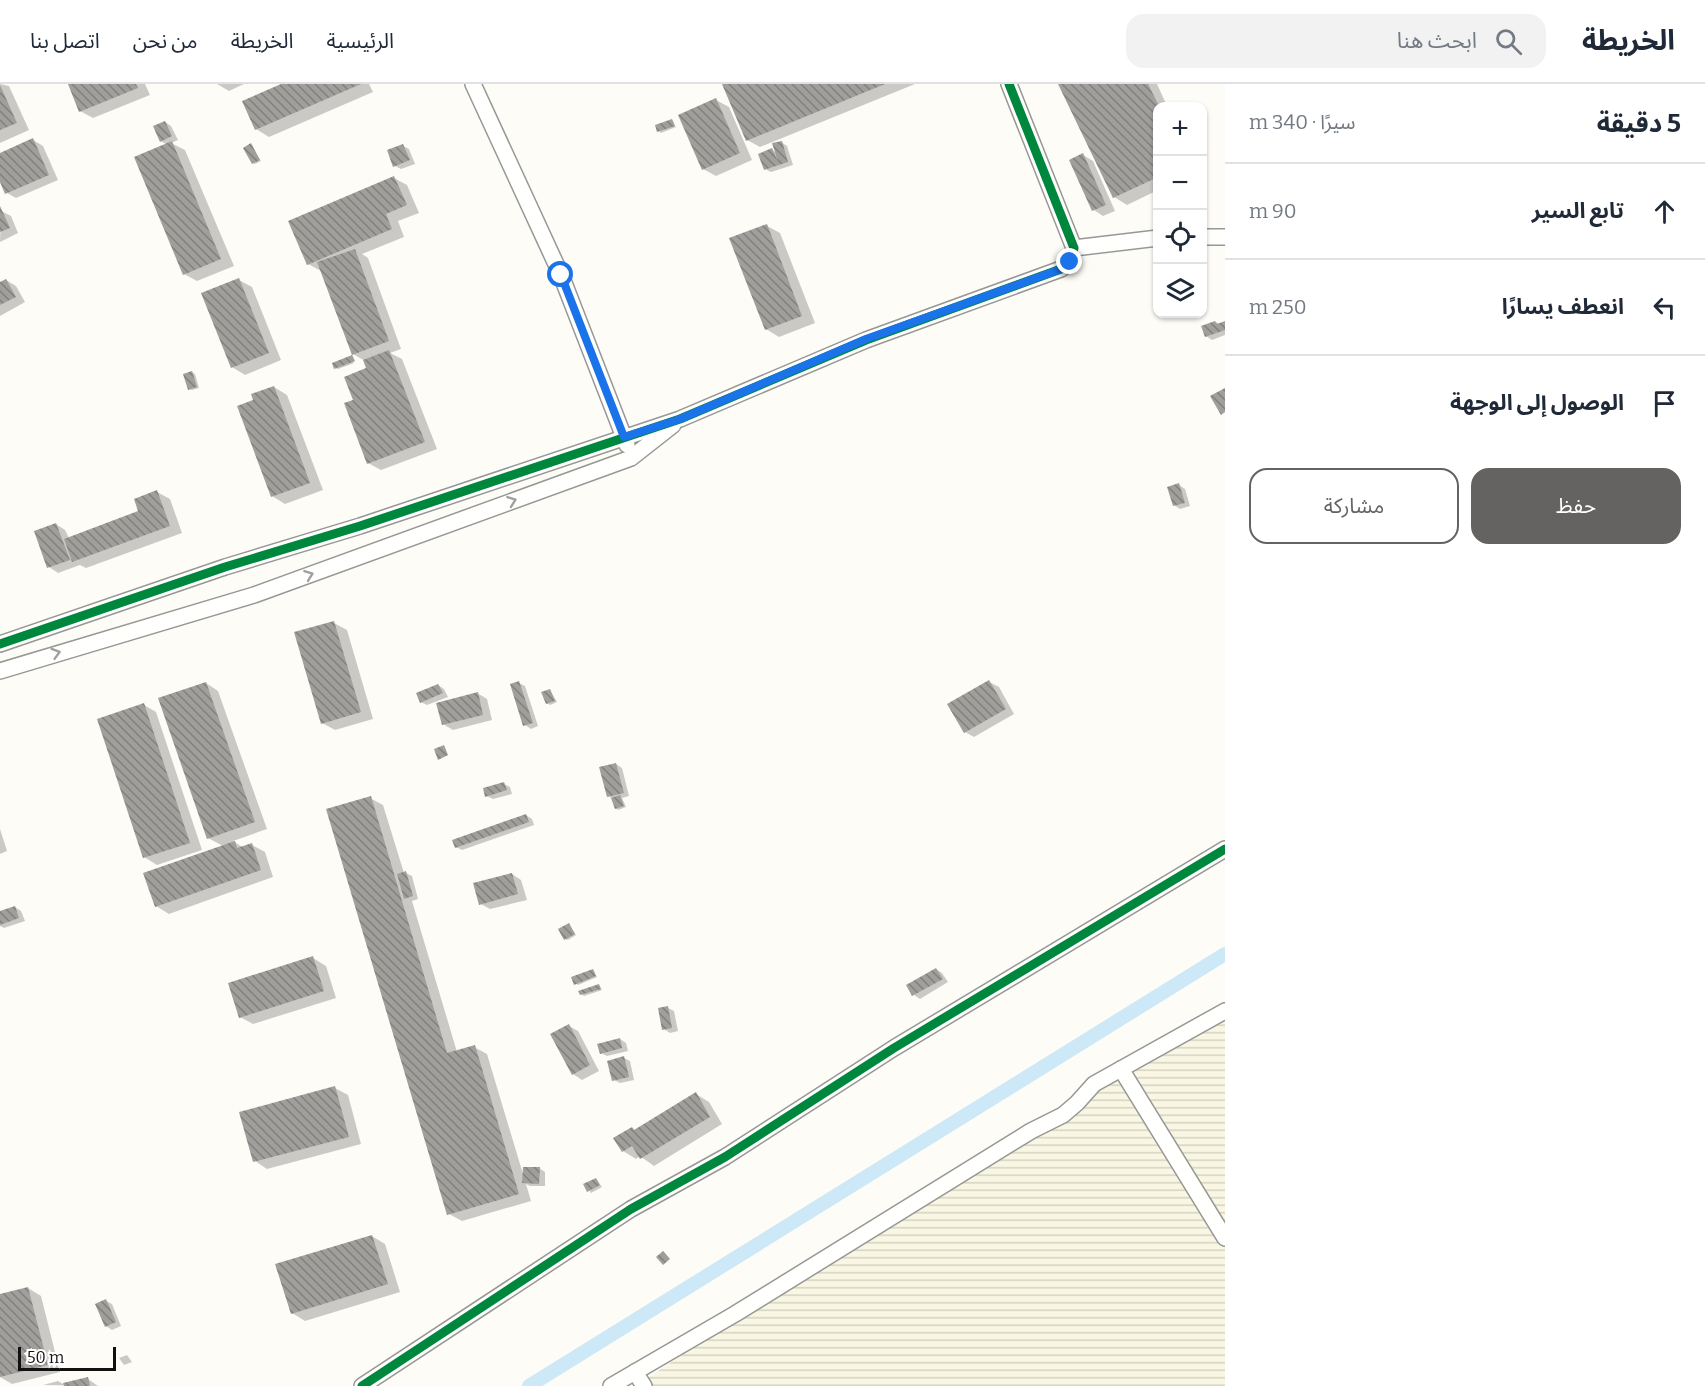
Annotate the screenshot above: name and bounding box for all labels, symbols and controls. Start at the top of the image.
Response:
search box [1126,14,1546,68]
text: الخريطة [1582,24,1675,57]
icon: search [1492,25,1525,58]
text: ابحث هنا [1397,27,1477,54]
text: اتصل بنا [30,28,100,54]
text: من نحن [133,28,198,54]
text: الخريطة [231,28,294,54]
text: الرئيسية [327,28,394,54]
map controls [1153,102,1207,318]
button: + [1153,102,1207,156]
text: 5 دقيقة [1597,108,1681,139]
text: سيرًا · 340 m [1249,110,1356,134]
button: − [1153,156,1207,210]
icon: ahead [1648,195,1681,228]
text: تابع السير [1532,197,1624,224]
text: 90 m [1249,199,1297,223]
button: locate [1153,210,1207,264]
route end [1056,248,1082,274]
route start [547,261,573,287]
button: layers [1153,264,1207,318]
icon: left [1648,291,1681,324]
text: انعطف يسارًا [1502,293,1624,320]
text: 250 m [1249,295,1306,319]
icon: arrive [1648,387,1681,420]
text: الوصول إلى الوجهة [1450,389,1624,416]
button: مشاركة [1249,468,1459,544]
button: حفظ [1471,468,1681,544]
one-way arrow [506,496,517,509]
one-way arrow [303,569,314,582]
one-way arrow [50,648,61,660]
scale bar [18,1344,116,1372]
text: 50 m [27,1348,64,1367]

